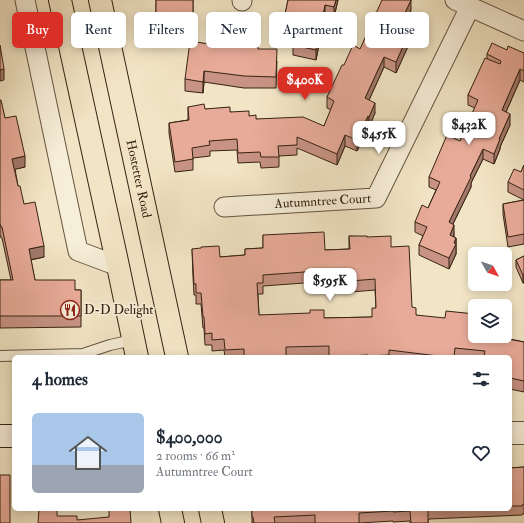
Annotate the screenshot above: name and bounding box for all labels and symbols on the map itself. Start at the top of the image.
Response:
pin: $400K [277,67,333,101]
pin: $432K [441,112,497,146]
pin: $455K [351,121,407,155]
street label: Hostetter Road [122,138,155,220]
street label: Autumntree Court [273,190,372,212]
north arrow [468,247,512,291]
pin: $595K [302,268,358,302]
restaurant icon: D-D Delight [59,299,81,321]
place label: D-D Delight [84,302,154,318]

